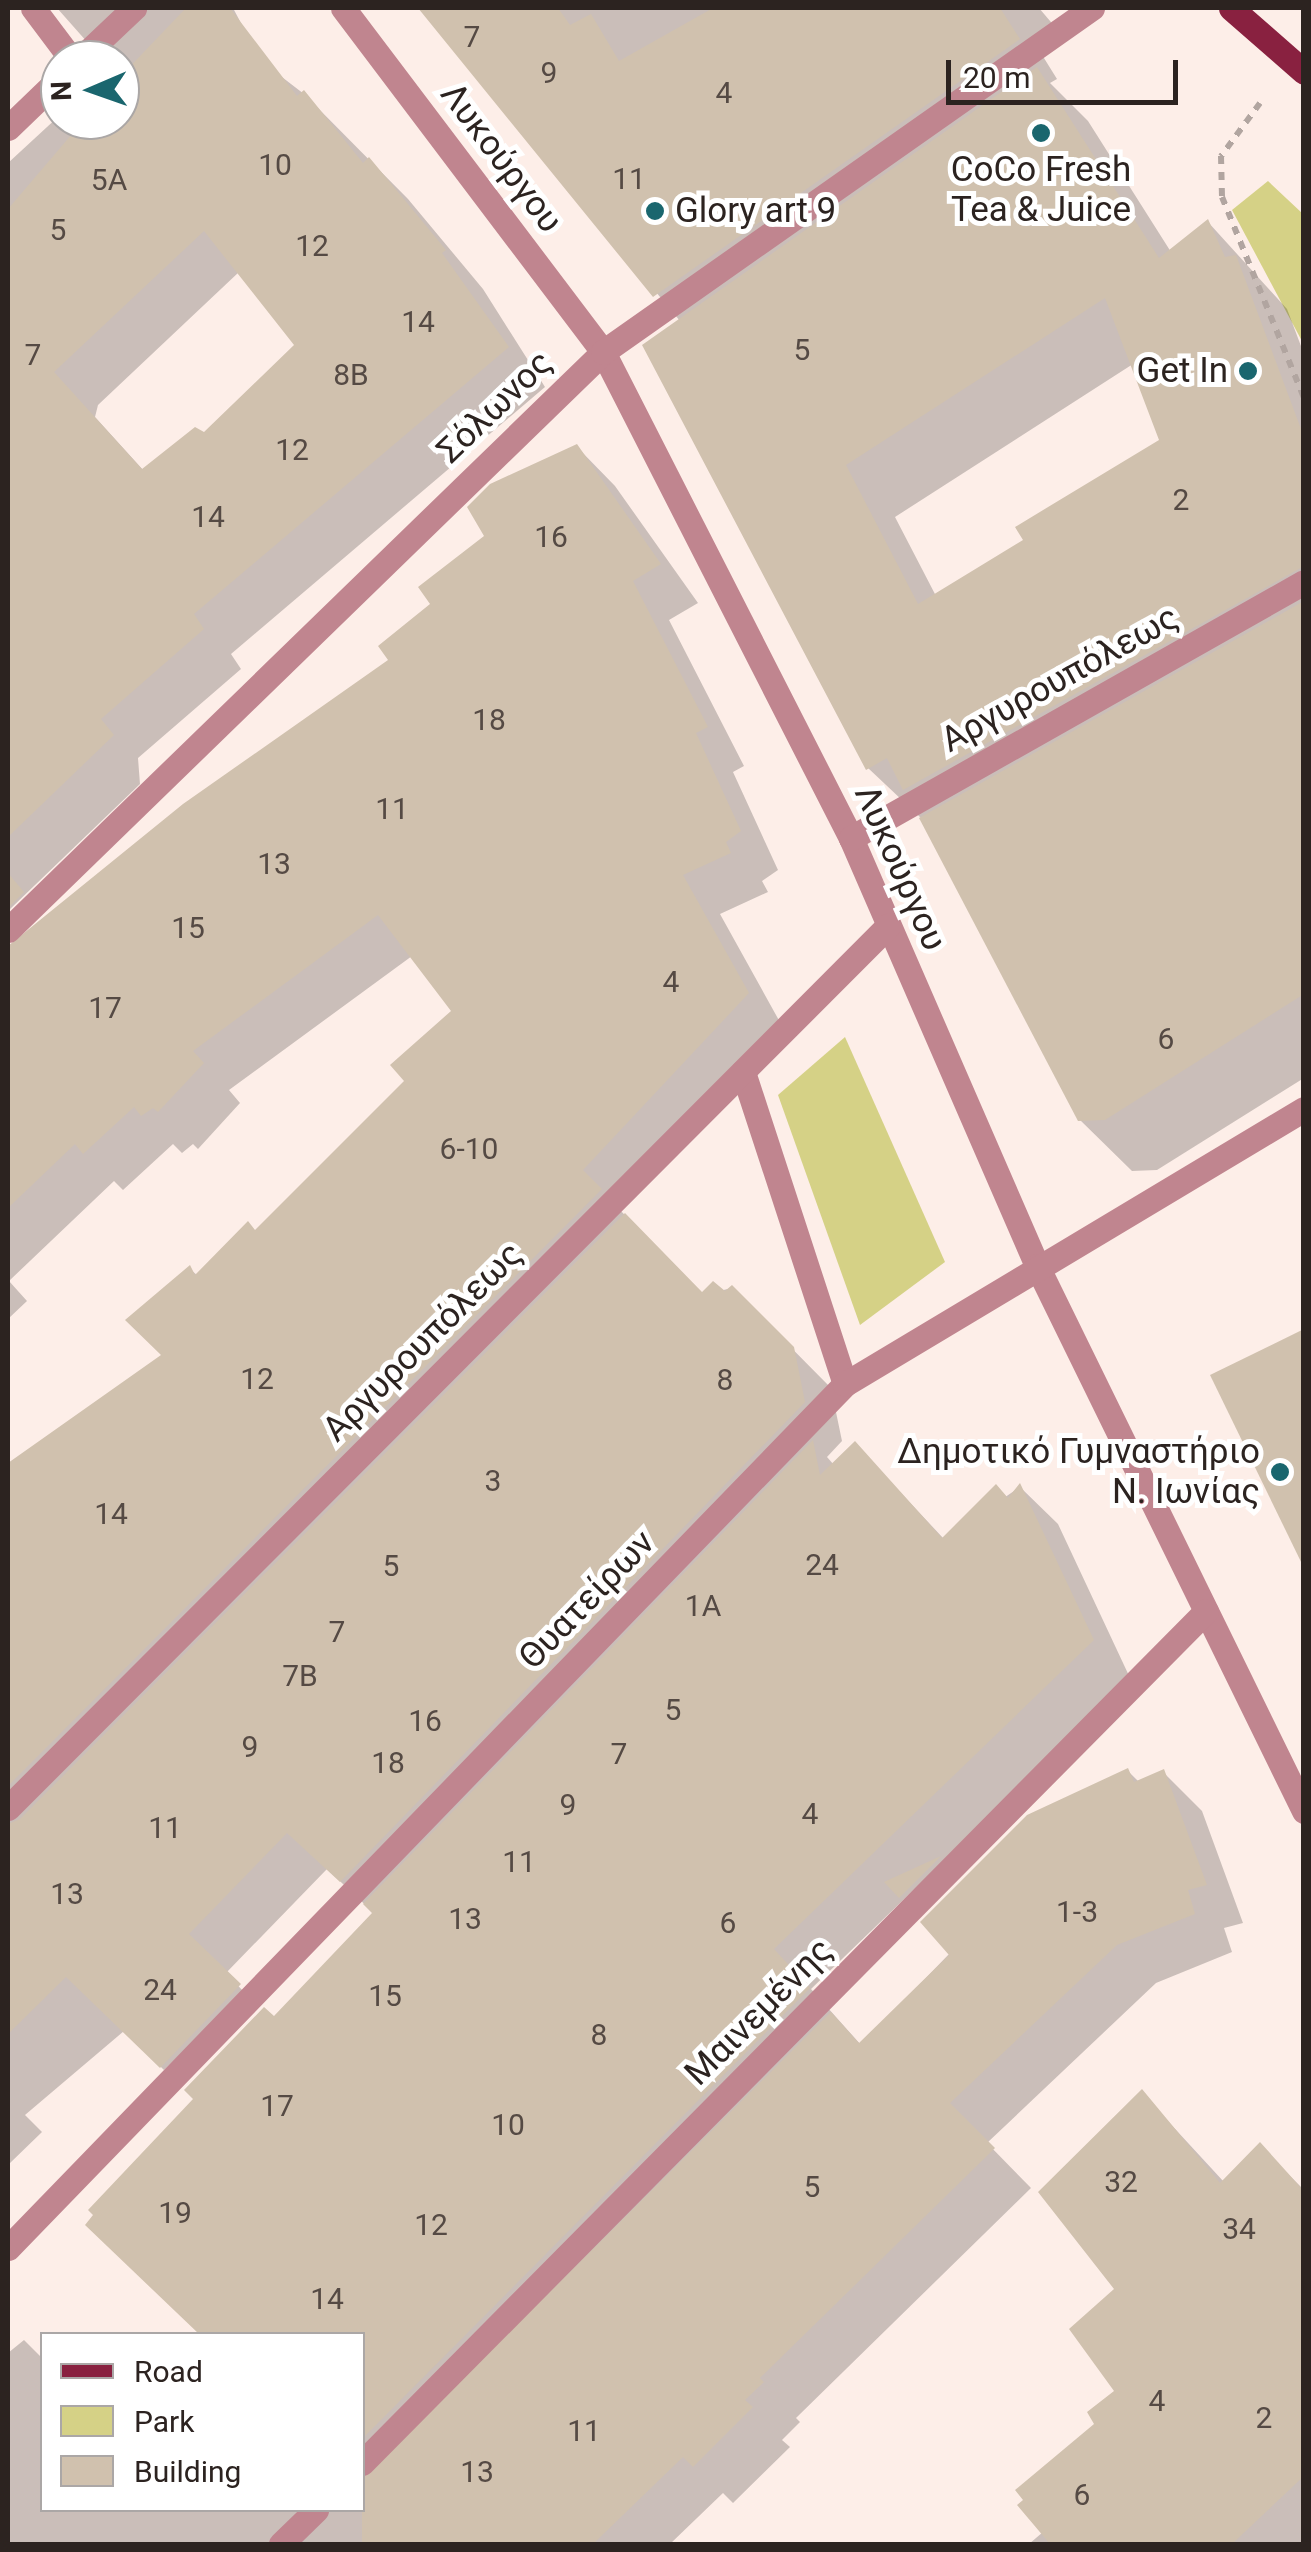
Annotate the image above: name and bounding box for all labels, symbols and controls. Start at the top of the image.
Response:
house number: 7 [464,19,480,55]
north arrow [40,40,140,140]
scale bar [951,40,1184,102]
house number: 9 [541,55,557,91]
text: 20 m [963,60,1030,95]
street label: Λυκούργου [431,75,571,241]
house number: 4 [716,75,732,111]
text: N [45,81,78,101]
marker: CoCo Fresh Tea & Juice [1030,122,1052,144]
house number: 10 [258,147,292,183]
place label: CoCo Fresh Tea & Juice [951,149,1131,231]
house number: 11 [612,161,646,197]
house number: 5Α [91,162,127,198]
place label: Glory art 9 [675,190,836,232]
marker: Glory art 9 [644,200,666,222]
house number: 5 [50,212,66,248]
house number: 12 [295,228,329,264]
house number: 14 [401,304,435,340]
house number: 5 [794,332,810,368]
house number: 7 [25,337,41,373]
street label: Σόλωνος [429,342,561,472]
place label: Get In [1137,350,1228,392]
house number: 8Β [333,357,369,393]
marker: Get In [1237,360,1259,382]
house number: 12 [275,432,309,468]
house number: 2 [1173,482,1189,518]
house number: 14 [191,499,225,535]
house number: 16 [534,519,568,555]
street label: Αργυρουπόλεως [934,596,1186,762]
house number: 18 [472,702,506,738]
street label: Λυκούργου [845,779,955,957]
house number: 11 [375,791,409,827]
house number: 13 [257,846,291,882]
house number: 15 [171,910,205,946]
house number: 4 [663,964,679,1000]
house number: 17 [88,990,122,1026]
house number: 6 [1158,1021,1174,1057]
house number: 6-10 [440,1131,498,1167]
street label: Αργυρουπόλεως [315,1234,531,1450]
house number: 12 [240,1361,274,1397]
house number: 8 [717,1362,733,1398]
place label: Δημοτικό Γυμναστήριο Ν. Ιωνίας [897,1431,1260,1513]
marker: Δημοτικό Γυμναστήριο Ν. Ιωνίας [1269,1461,1291,1483]
house number: 3 [485,1463,501,1499]
house number: 14 [94,1496,128,1532]
street label: Θυατείρων [511,1522,663,1678]
house number: 24 [805,1547,839,1583]
house number: 5 [383,1548,399,1584]
house number: 1Α [685,1588,721,1624]
house number: 7 [329,1614,345,1650]
house number: 7Β [282,1658,318,1694]
house number: 5 [665,1692,681,1728]
house number: 16 [408,1703,442,1739]
house number: 9 [242,1729,258,1765]
house number: 7 [611,1736,627,1772]
house number: 18 [371,1745,405,1781]
house number: 9 [560,1787,576,1823]
house number: 4 [802,1796,818,1832]
house number: 11 [148,1810,182,1846]
house number: 11 [502,1844,536,1880]
house number: 13 [50,1876,84,1912]
house number: 1-3 [1056,1894,1098,1930]
house number: 13 [448,1901,482,1937]
house number: 6 [720,1905,736,1941]
street label: Μαινεμένης [677,1930,841,2094]
house number: 24 [143,1972,177,2008]
house number: 15 [368,1978,402,2014]
house number: 8 [591,2017,607,2053]
house number: 17 [260,2088,294,2124]
house number: 10 [491,2107,525,2143]
house number: 32 [1104,2164,1138,2200]
house number: 5 [804,2169,820,2205]
house number: 19 [158,2195,192,2231]
house number: 12 [414,2207,448,2243]
house number: 34 [1222,2211,1256,2247]
house number: 14 [310,2281,344,2317]
legend [40,2332,365,2512]
text: Road [134,2354,203,2389]
house number: 4 [1149,2383,1165,2419]
house number: 2 [1256,2400,1272,2436]
text: Park [134,2404,194,2439]
house number: 11 [567,2413,601,2449]
text: Building [134,2454,241,2489]
house number: 13 [460,2454,494,2490]
house number: 6 [1074,2477,1090,2513]

